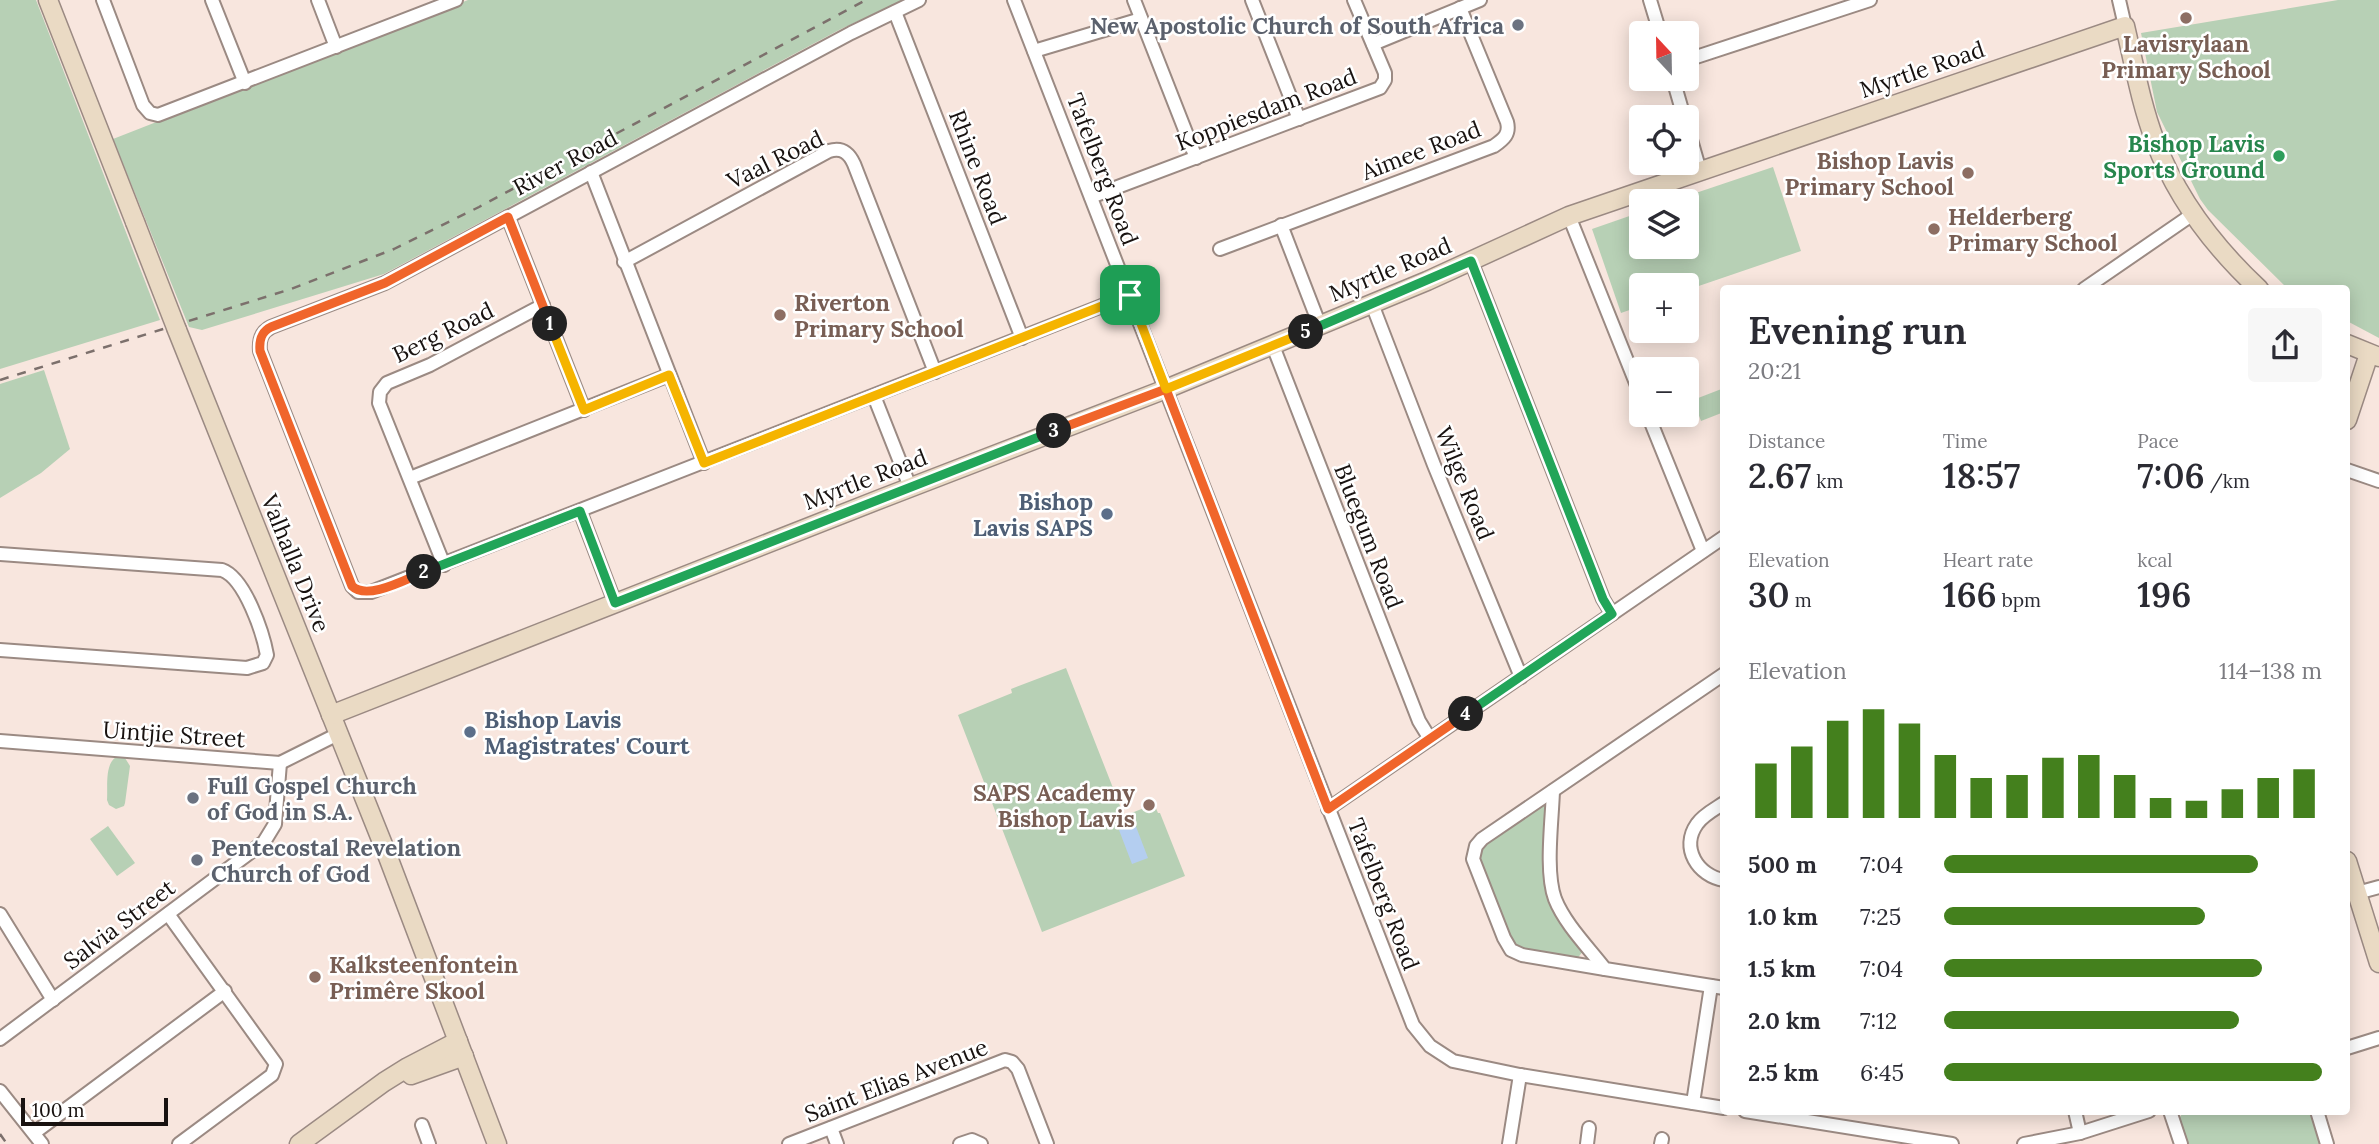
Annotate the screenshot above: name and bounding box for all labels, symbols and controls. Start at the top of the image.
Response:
marker: Lavisrylaan Primary School [2178,10,2194,26]
place label: New Apostolic Church of South Africa [1090,11,1504,40]
marker: New Apostolic Church of South Africa [1510,17,1526,33]
north arrow [1629,21,1699,91]
map controls [1629,21,1699,427]
place label: Lavisrylaan Primary School [2101,29,2271,84]
street label: Myrtle Road [1856,34,1988,104]
street label: Koppiesdam Road [1171,61,1361,157]
street label: Tafelberg Road [1061,89,1145,249]
button: locate [1629,105,1699,175]
street label: Rhine Road [943,106,1013,229]
street label: Aimee Road [1356,114,1485,186]
street label: River Road [508,122,622,202]
street label: Vaal Road [721,123,828,195]
place label: Bishop Lavis Sports Ground [2103,129,2265,184]
place label: Bishop Lavis Primary School [1784,146,1954,201]
marker: Bishop Lavis Sports Ground [2271,148,2287,164]
marker: Bishop Lavis Primary School [1960,165,1976,181]
button: layers [1629,189,1699,259]
place label: Helderberg Primary School [1948,202,2118,257]
marker: Helderberg Primary School [1926,221,1942,237]
street label: Myrtle Road [1324,230,1456,308]
pin [1100,265,1160,325]
button: + [1629,273,1699,343]
icon: arrive [1111,276,1149,314]
place label: Riverton Primary School [794,288,964,343]
street label: Berg Road [388,295,498,369]
pin: 1 [532,306,568,342]
text: Evening run [1748,306,1967,354]
marker: Riverton Primary School [772,307,788,323]
button: share [2248,308,2322,382]
text: 1 [546,311,553,335]
pin: 5 [1288,314,1324,350]
text: 5 [1300,319,1311,343]
text: 20:21 [1748,356,1801,385]
button: − [1629,357,1699,427]
pin: 3 [1036,414,1072,448]
text: 3 [1048,418,1059,442]
street label: Wilge Road [1429,422,1501,544]
text: Distance [1748,429,1825,453]
text: Time [1943,429,1987,453]
text: Pace [2137,429,2179,453]
street label: Myrtle Road [799,442,931,516]
text: 2.67 [1748,453,1811,498]
text: 18:57 [1943,453,2020,498]
text: 7:06 [2137,453,2205,498]
street label: Bluegum Road [1328,459,1410,613]
text: km [1811,469,1843,493]
text: /km [2205,469,2250,493]
place label: Bishop Lavis SAPS [973,487,1093,542]
street label: Valhalla Drive [255,489,337,636]
marker: Bishop Lavis SAPS [1099,506,1115,522]
text: Elevation [1748,548,1830,572]
text: Heart rate [1943,548,2033,572]
text: kcal [2137,548,2172,572]
pin: 2 [406,554,442,590]
text: 2 [418,559,429,583]
text: 30 [1748,572,1790,617]
text: 166 [1943,572,1997,617]
text: 196 [2137,572,2191,617]
text: m [1790,588,1812,612]
text: bpm [1997,588,2041,612]
text: Elevation [1748,656,1847,685]
text: 114–138 m [2219,656,2322,685]
pin: 4 [1448,696,1484,732]
text: 4 [1460,701,1471,725]
place label: Bishop Lavis Magistrates' Court [484,705,690,760]
street label: Uintjie Street [102,715,246,753]
marker: Bishop Lavis Magistrates' Court [462,724,478,740]
place label: Full Gospel Church of God in S.A. [207,771,417,826]
place label: SAPS Academy Bishop Lavis [973,778,1135,833]
marker: Full Gospel Church of God in S.A. [185,790,201,806]
marker: SAPS Academy Bishop Lavis [1141,797,1157,813]
street label: Tafelberg Road [1342,814,1426,974]
place label: Pentecostal Revelation Church of God [211,833,461,888]
text: 500 m [1748,850,1817,879]
text: 7:04 [1860,850,1903,879]
marker: Pentecostal Revelation Church of God [189,852,205,868]
street label: Salvia Street [57,873,181,975]
text: 1.0 km [1748,902,1818,931]
text: 7:25 [1860,902,1901,931]
place label: Kalksteenfontein Primêre Skool [329,950,519,1005]
text: 1.5 km [1748,954,1816,983]
text: 7:04 [1860,954,1903,983]
marker: Kalksteenfontein Primêre Skool [307,969,323,985]
text: 2.0 km [1748,1006,1821,1035]
text: 7:12 [1860,1006,1897,1035]
street label: Saint Elias Avenue [800,1032,992,1128]
text: 2.5 km [1748,1058,1819,1087]
text: 6:45 [1860,1058,1904,1087]
scale bar [21,1095,168,1127]
text: 100 m [32,1098,85,1122]

